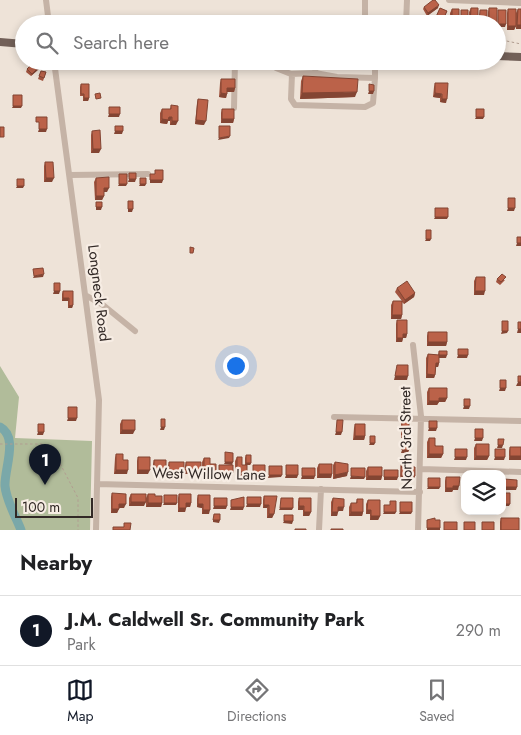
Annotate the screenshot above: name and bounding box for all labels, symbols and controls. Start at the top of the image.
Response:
search box [15,15,506,70]
icon: search [33,29,61,57]
text: Search here [73,29,169,56]
street label: Longneck Road [82,243,116,343]
your location [223,353,249,379]
street label: North 3rd Street [394,386,418,490]
pin: 1 [29,444,61,485]
street label: West Willow Lane [152,462,266,486]
map controls [461,470,506,515]
button: layers [461,470,506,515]
scale bar [15,495,92,518]
text: 100 m [22,497,60,517]
text: Nearby [20,548,92,578]
text: J.M. Caldwell Sr. Community Park [67,606,365,633]
text: 1 [32,619,40,642]
text: 290 m [456,619,501,642]
text: Park [67,633,96,656]
tab: Map [66,676,94,726]
tab: Directions [227,676,286,726]
tab: Saved [419,676,455,726]

